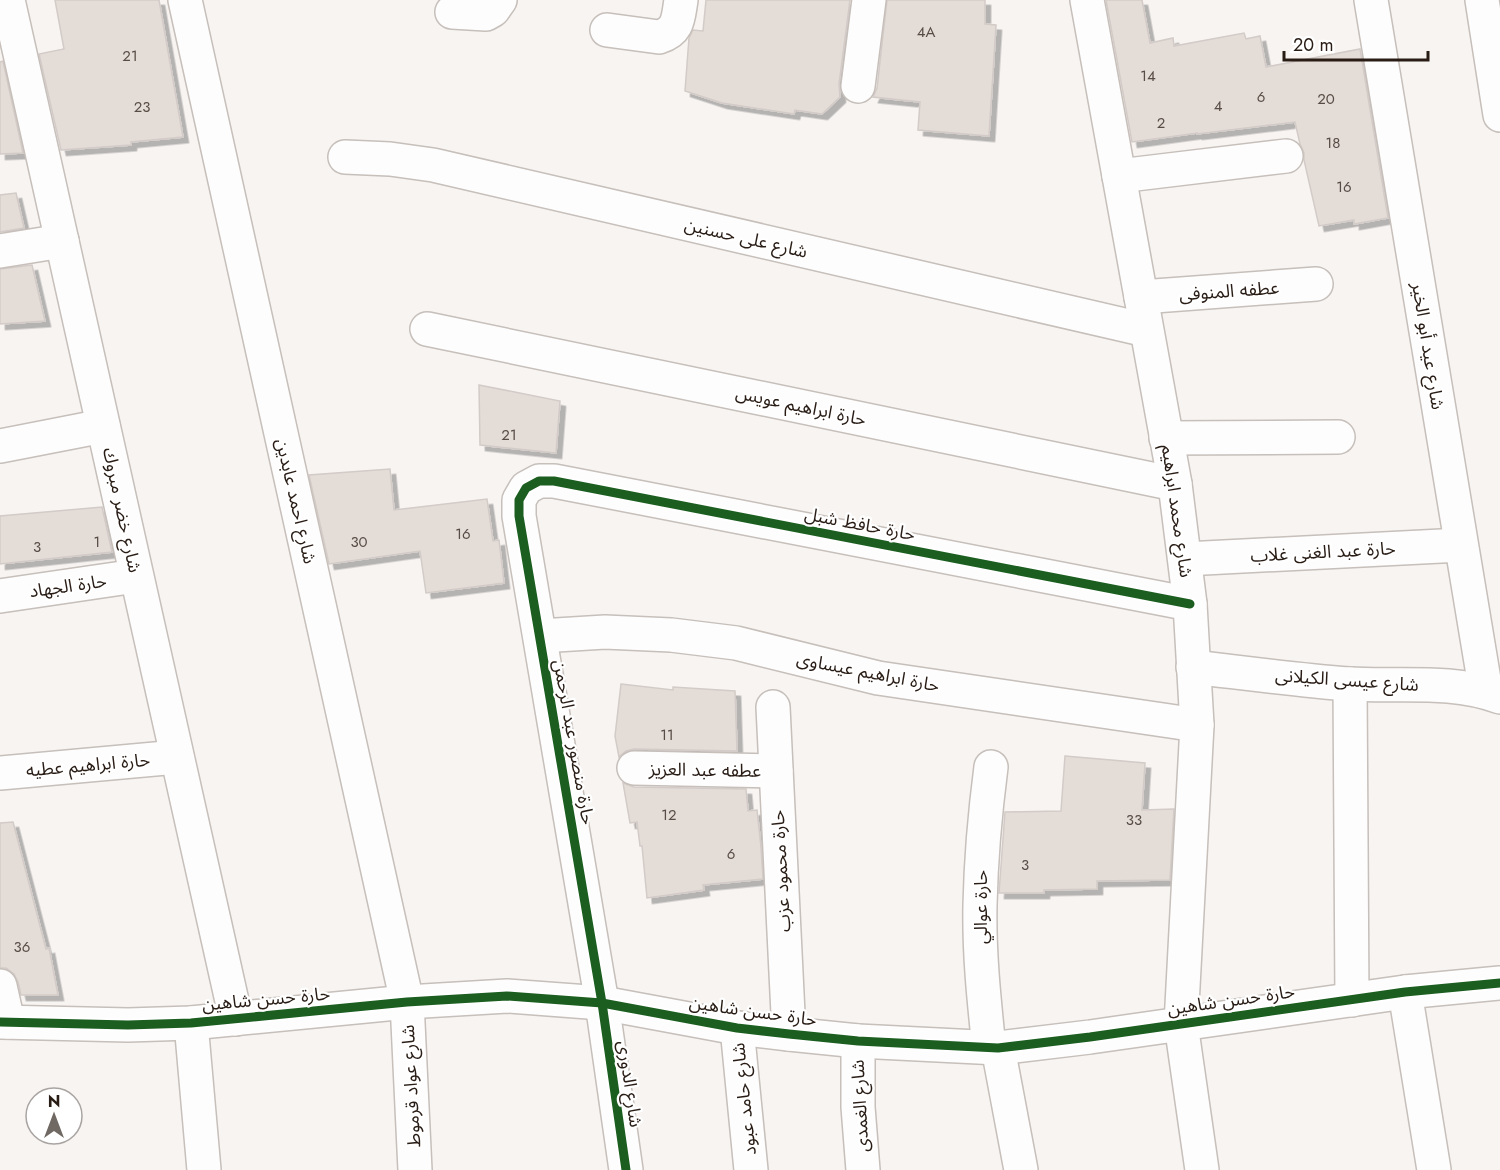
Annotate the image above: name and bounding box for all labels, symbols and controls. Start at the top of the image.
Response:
house number: 4A [917,21,935,43]
scale bar [1284,24,1428,62]
text: 20 m [1293,32,1333,58]
house number: 21 [122,45,138,67]
house number: 14 [1140,65,1156,87]
house number: 6 [1257,86,1265,108]
house number: 20 [1317,88,1335,110]
house number: 4 [1214,95,1223,117]
house number: 23 [134,96,150,118]
house number: 2 [1157,112,1165,134]
house number: 18 [1326,132,1340,154]
house number: 16 [1336,176,1352,198]
street label: شارع على حسنين [682,211,810,266]
street label: عطفه المنوفى [1178,275,1280,307]
street label: شارع عيد أبو الخير [1404,280,1451,412]
street label: حارة ابراهيم عويس [733,379,869,433]
house number: 21 [501,424,517,446]
street label: شارع احمد عابدين [268,436,323,567]
street label: شارع محمد ابراهيم [1154,443,1199,579]
street label: شارع خضر مبروك [95,445,148,575]
street label: حارة حافظ شبل [803,501,917,547]
house number: 16 [455,523,471,545]
house number: 1 [94,531,100,553]
house number: 30 [350,531,368,553]
street label: حارة عبد الغنى غلاب [1250,535,1396,569]
house number: 3 [33,536,41,558]
street label: حارة الجهاد [28,568,108,604]
street label: حارة ابراهيم عيساوى [794,645,942,699]
street label: حارة منصور عبد الرحمن [547,657,601,827]
street label: شارع عيسى الكيلانى [1274,662,1420,699]
house number: 11 [660,724,674,746]
street label: حارة ابراهيم عطيه [25,747,151,783]
street label: عطفه عبد العزيز [648,756,761,784]
house number: 12 [661,804,677,826]
street label: حارة محمود عزب [765,809,797,933]
house number: 33 [1126,809,1142,831]
house number: 6 [727,843,735,865]
house number: 3 [1021,854,1029,876]
street label: حارة عوالي [968,870,994,944]
house number: 36 [14,936,30,958]
street label: حارة حسن شاهين [1166,978,1296,1022]
street label: حارة حسن شاهين [201,980,331,1018]
street label: حارة حسن شاهين [688,989,818,1033]
street label: شارع عواد قرموط [395,1024,428,1148]
street label: شارع الدورى [610,1039,649,1129]
street label: شارع حامد عبود [725,1041,764,1157]
street label: شارع الغمدى [845,1059,876,1153]
north arrow [24,1086,84,1146]
text: N [48,1090,60,1113]

